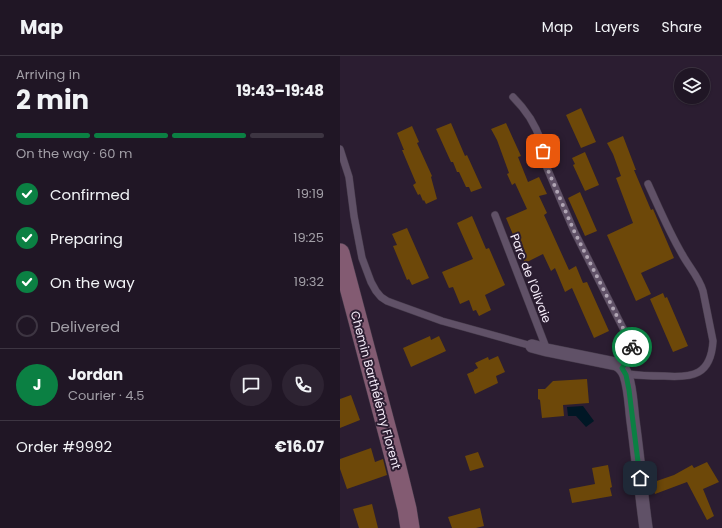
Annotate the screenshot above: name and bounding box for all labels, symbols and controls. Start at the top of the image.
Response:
text: Map [20,14,63,41]
text: Map [542,17,573,37]
text: Layers [595,17,639,37]
text: Share [661,17,702,37]
text: Arriving in [16,65,80,84]
map controls [674,68,710,104]
button: layers [674,68,710,104]
text: 19:43–19:48 [236,80,324,101]
text: 2 min [16,82,89,118]
pin [526,134,560,168]
icon: bag [532,140,554,162]
text: On the way · 60 m [16,144,132,163]
icon: check [16,183,38,205]
text: Confirmed [50,184,130,205]
text: 19:19 [297,184,324,203]
icon: check [16,227,38,249]
text: Preparing [50,228,123,249]
text: 19:25 [293,228,324,247]
street label: Parc de l'Olivaie [506,231,556,325]
icon: check [16,271,38,293]
text: On the way [50,272,135,293]
text: 19:32 [294,272,324,291]
street label: Chemin Barthélémy Florent [347,309,405,471]
text: Delivered [50,316,120,337]
courier [612,327,652,367]
icon: bike [621,336,643,358]
text: Jordan [68,364,123,385]
button: chat [230,364,272,406]
button: phone [282,364,324,406]
text: J [33,374,41,395]
text: Courier · 4.5 [68,386,144,405]
text: Order #9992 [16,436,112,457]
text: €16.07 [275,436,324,457]
pin [623,461,657,495]
icon: home [629,467,651,489]

